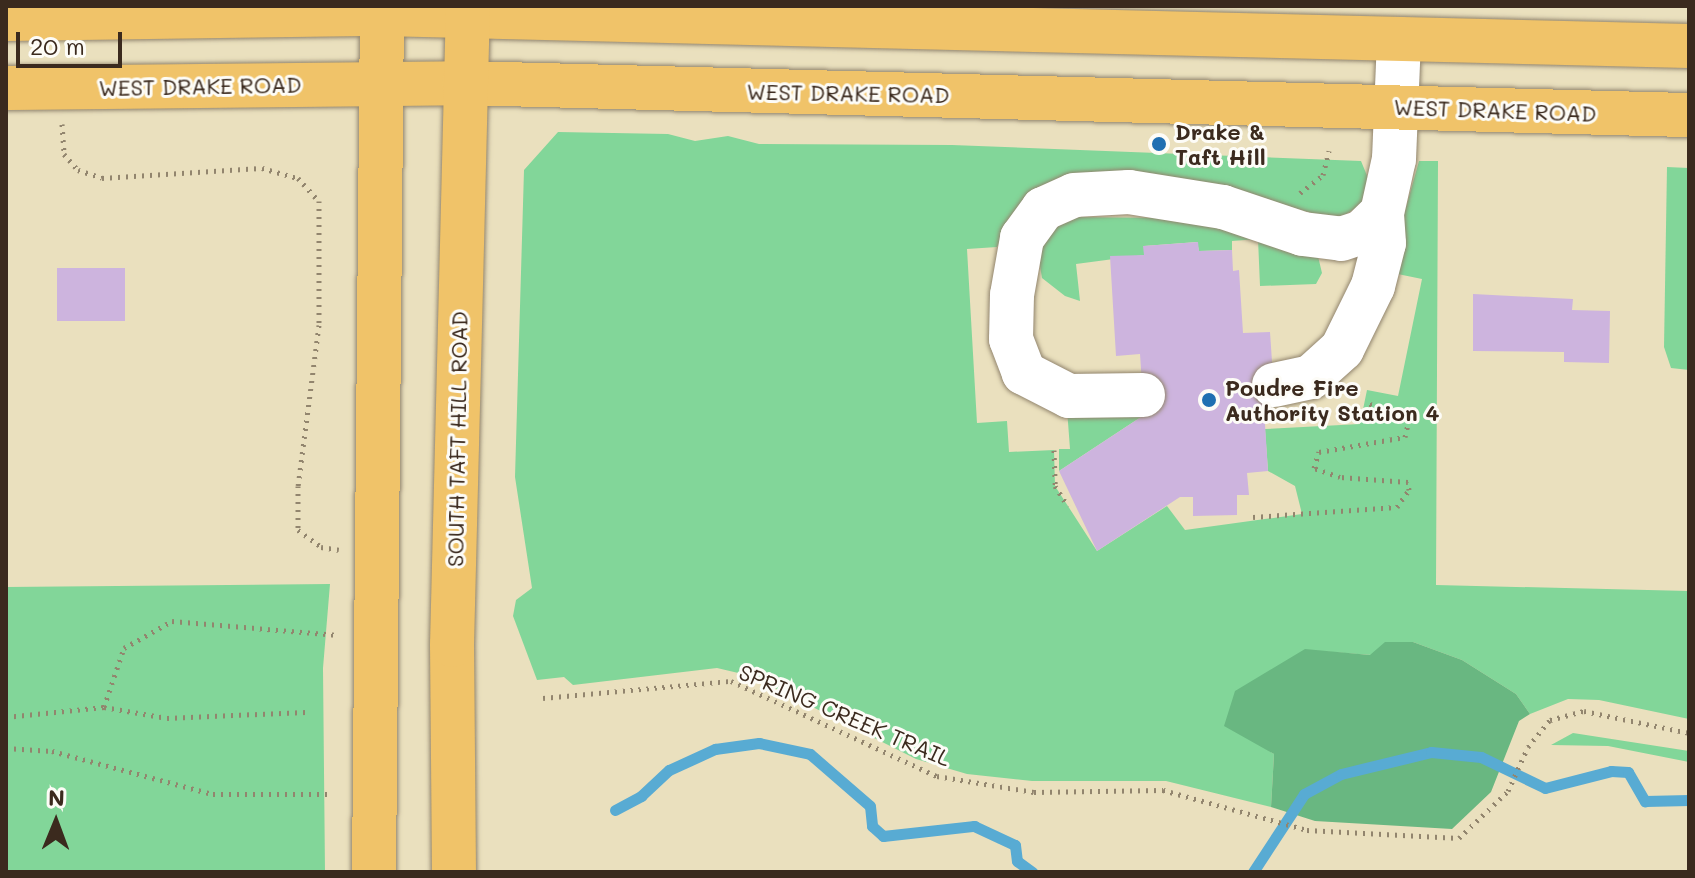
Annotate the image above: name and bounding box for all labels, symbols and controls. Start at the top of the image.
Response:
scale bar [20,16,126,66]
text: 20 m [30,30,85,61]
street label: WEST DRAKE ROAD [98,71,302,101]
street label: WEST DRAKE ROAD [746,78,950,108]
street label: WEST DRAKE ROAD [1393,93,1597,127]
place label: Drake & Taft Hill [1175,118,1266,170]
marker: Drake & Taft Hill [1150,135,1168,153]
street label: SOUTH TAFT HILL ROAD [442,311,472,567]
place label: Poudre Fire Authority Station 4 [1225,374,1439,426]
marker: Poudre Fire Authority Station 4 [1200,391,1218,409]
street label: SPRING CREEK TRAIL [735,658,955,772]
north arrow [16,782,96,862]
text: N [48,783,65,812]

